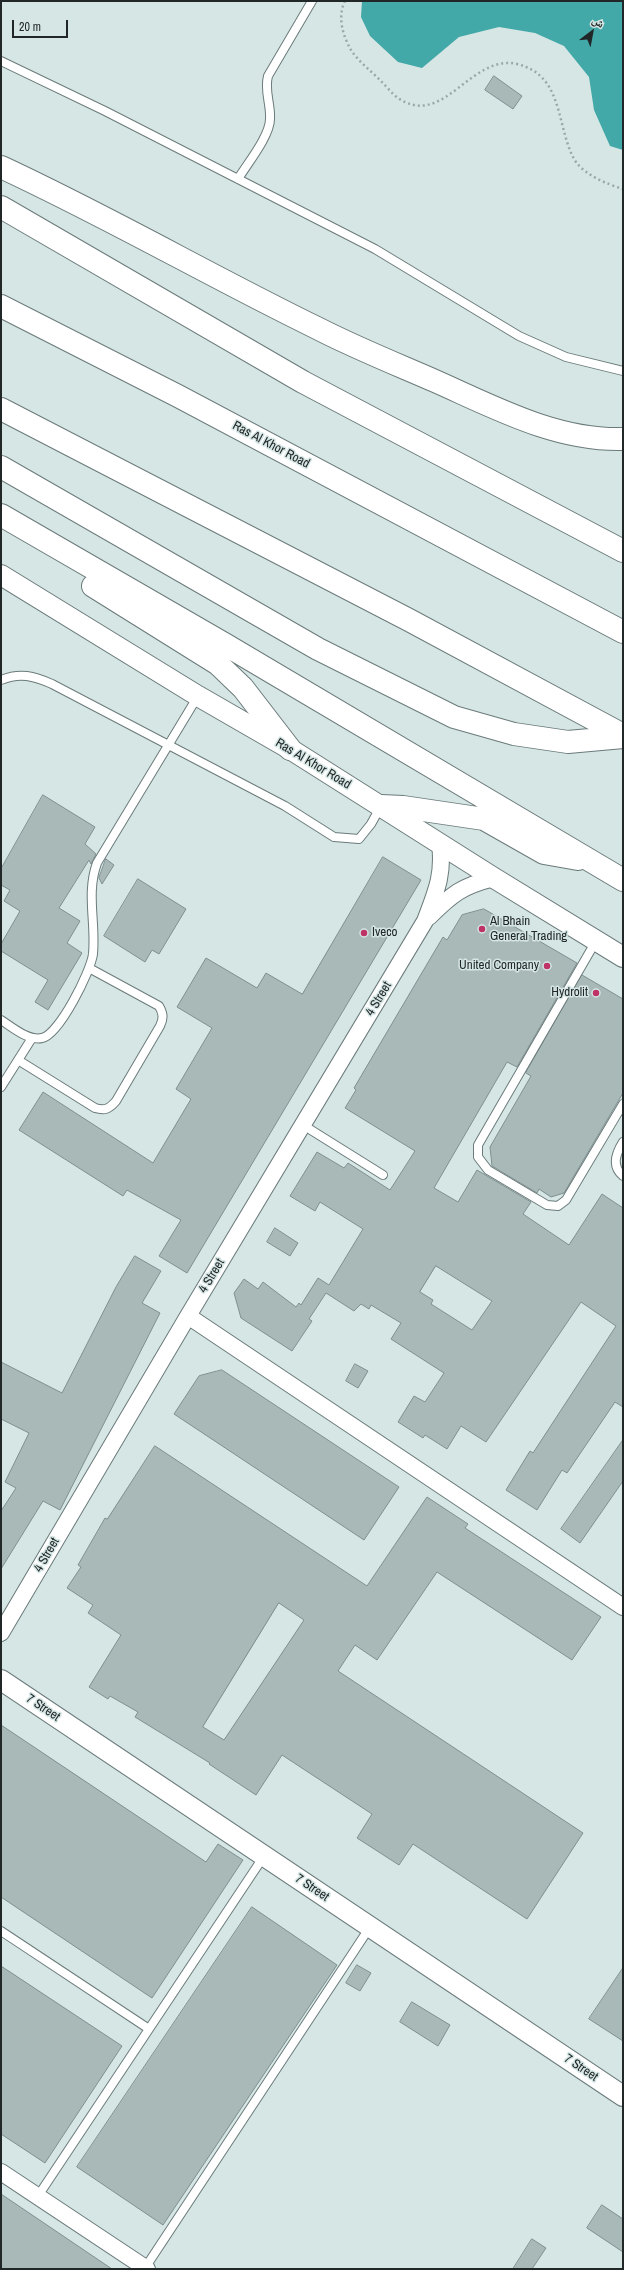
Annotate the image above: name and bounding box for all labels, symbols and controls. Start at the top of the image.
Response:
scale bar [14,12,70,38]
north arrow [572,12,612,52]
text: ش [590,13,607,31]
text: 20 m [19,19,41,35]
street label: Ras Al Khor Road [230,418,312,472]
street label: Ras Al Khor Road [272,735,354,793]
place label: Al Bhain General Trading [490,914,567,945]
marker: Al Bhain General Trading [477,924,487,934]
place label: Iveco [372,925,397,941]
marker: Iveco [359,928,369,938]
place label: United Company [459,958,539,974]
marker: United Company [542,961,552,971]
street label: 4 Street [363,979,395,1019]
place label: Hydrolit [551,985,588,1001]
marker: Hydrolit [591,988,601,998]
street label: 4 Street [196,1256,228,1296]
street label: 4 Street [31,1535,63,1575]
street label: 7 Street [23,1691,63,1725]
street label: 7 Street [292,1871,332,1905]
street label: 7 Street [561,2051,601,2085]

